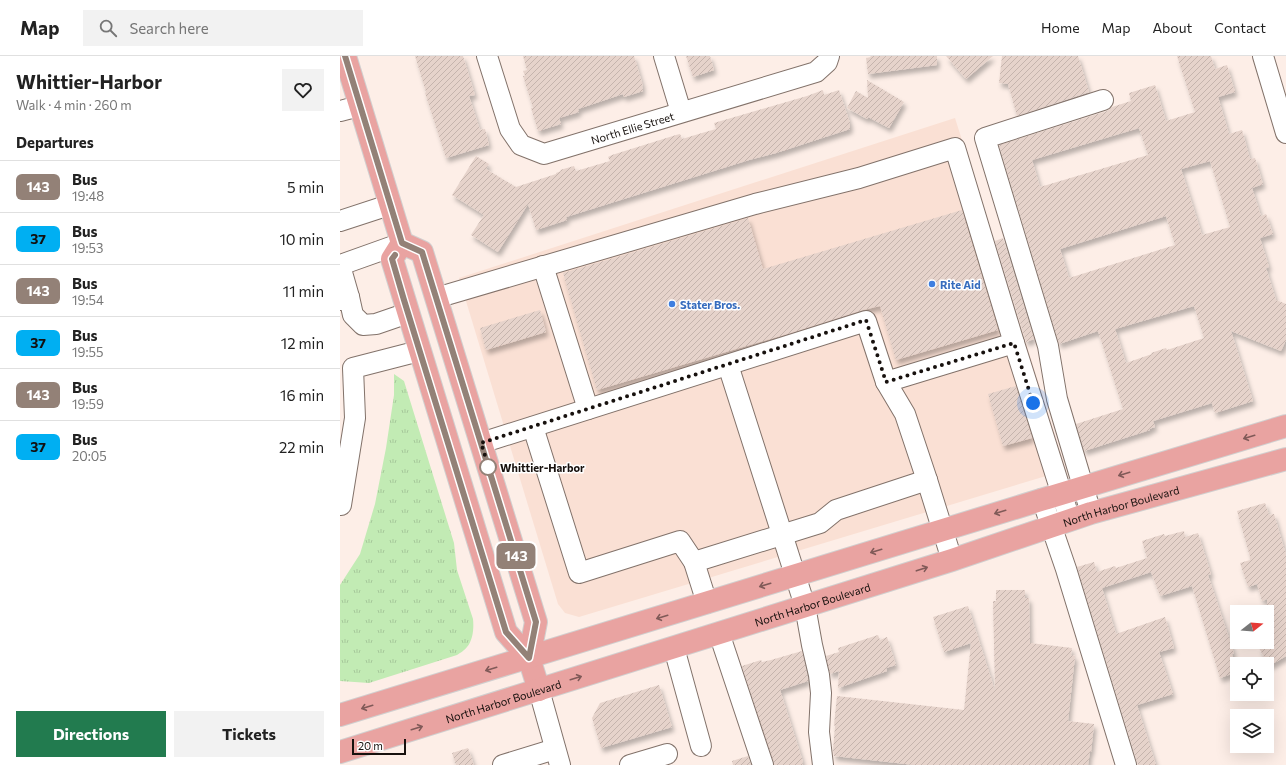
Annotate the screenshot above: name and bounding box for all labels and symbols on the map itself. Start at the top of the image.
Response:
street label: North Ellie Street [589,109,676,146]
place label: Rite Aid [940,278,981,291]
marker: Rite Aid [927,279,937,289]
place label: Stater Bros. [680,298,740,311]
marker: Stater Bros. [667,299,677,309]
your location [1023,393,1043,413]
one-way arrow [1242,434,1255,441]
marker: Whittier-Harbor [479,458,497,476]
place label: Whittier-Harbor [500,461,585,474]
one-way arrow [1118,471,1130,479]
street label: North Harbor Boulevard [1061,482,1181,529]
one-way arrow [994,509,1006,517]
line badge: 143 [493,543,539,569]
one-way arrow [869,548,882,555]
one-way arrow [915,565,928,572]
street label: North Harbor Boulevard [753,580,872,628]
one-way arrow [759,582,772,589]
north arrow [1230,605,1274,649]
one-way arrow [656,614,669,621]
one-way arrow [485,666,498,673]
one-way arrow [569,674,582,681]
street label: North Harbor Boulevard [444,677,563,725]
one-way arrow [361,704,374,711]
one-way arrow [411,724,424,731]
scale bar [352,737,406,756]

